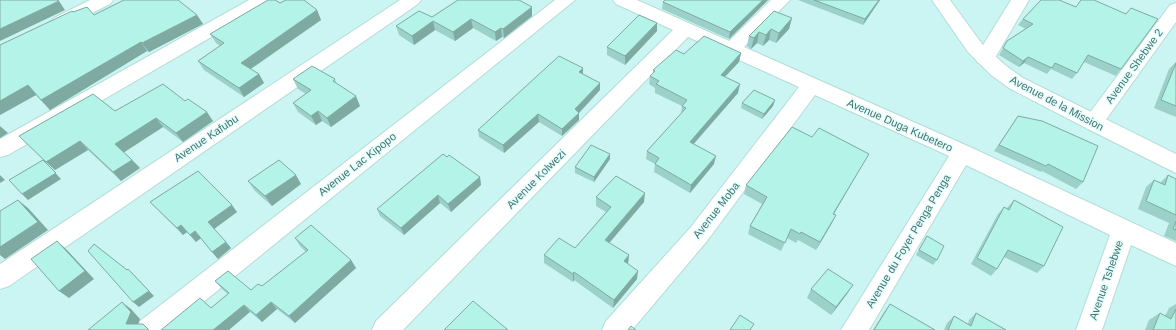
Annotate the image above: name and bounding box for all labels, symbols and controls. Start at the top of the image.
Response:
street label: Avenue Shebwe 2 [1103,26,1165,106]
street label: Avenue de la Mission [1008,73,1106,133]
street label: Avenue Duga Kubetero [845,96,955,154]
street label: Avenue Kafubu [172,112,240,164]
street label: Avenue Lac Kipopo [316,130,398,198]
street label: Avenue Kolwezi [504,147,568,211]
street label: Avenue du Foyer Penga Penga [863,171,953,310]
street label: Avenue Moba [690,179,742,240]
street label: Avenue Tshebwe [1087,239,1125,321]

